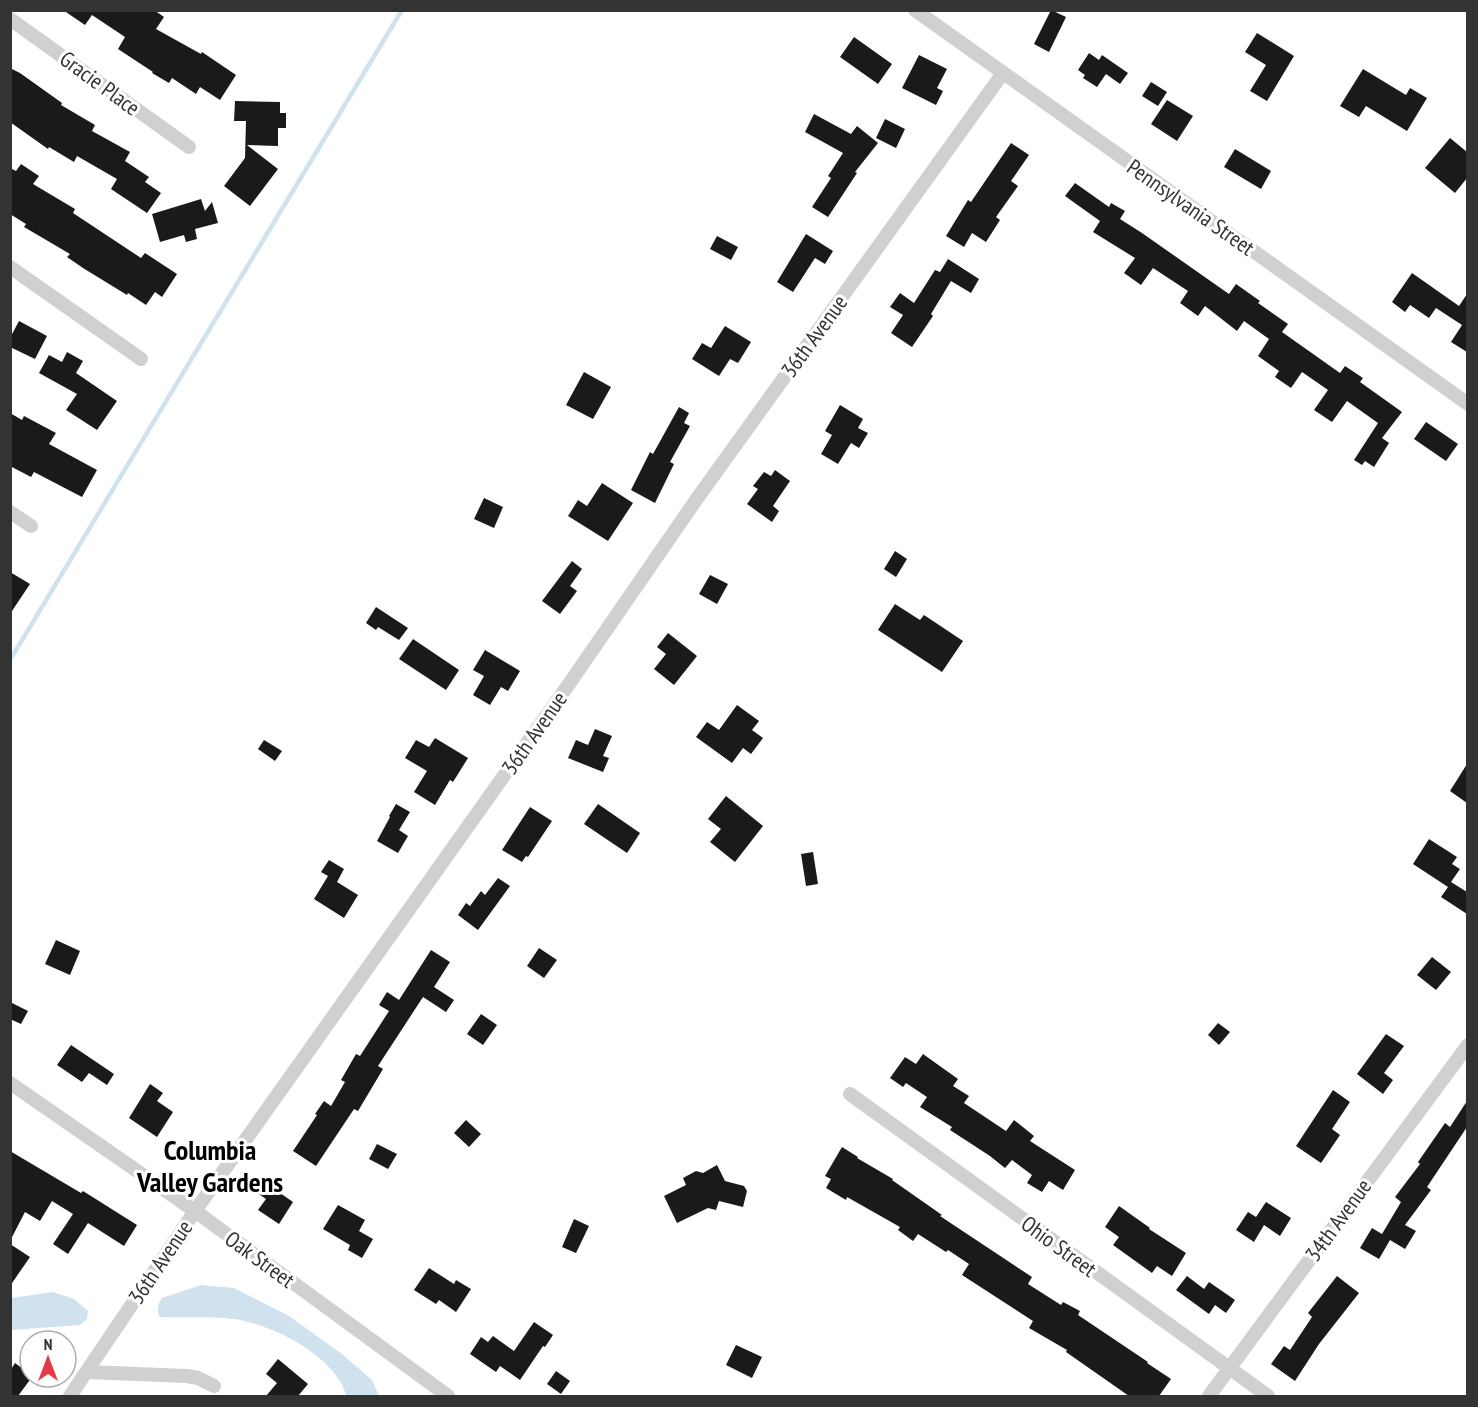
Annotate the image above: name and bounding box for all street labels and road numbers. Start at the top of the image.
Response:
street label: Gracie Place [54,45,146,121]
street label: Pennsylvania Street [1122,153,1260,261]
street label: 36th Avenue [775,289,853,383]
street label: 36th Avenue [495,686,573,780]
street label: 34th Avenue [1299,1173,1377,1267]
street label: Ohio Street [1016,1209,1102,1283]
street label: 36th Avenue [122,1215,198,1309]
street label: Oak Street [220,1224,300,1294]

